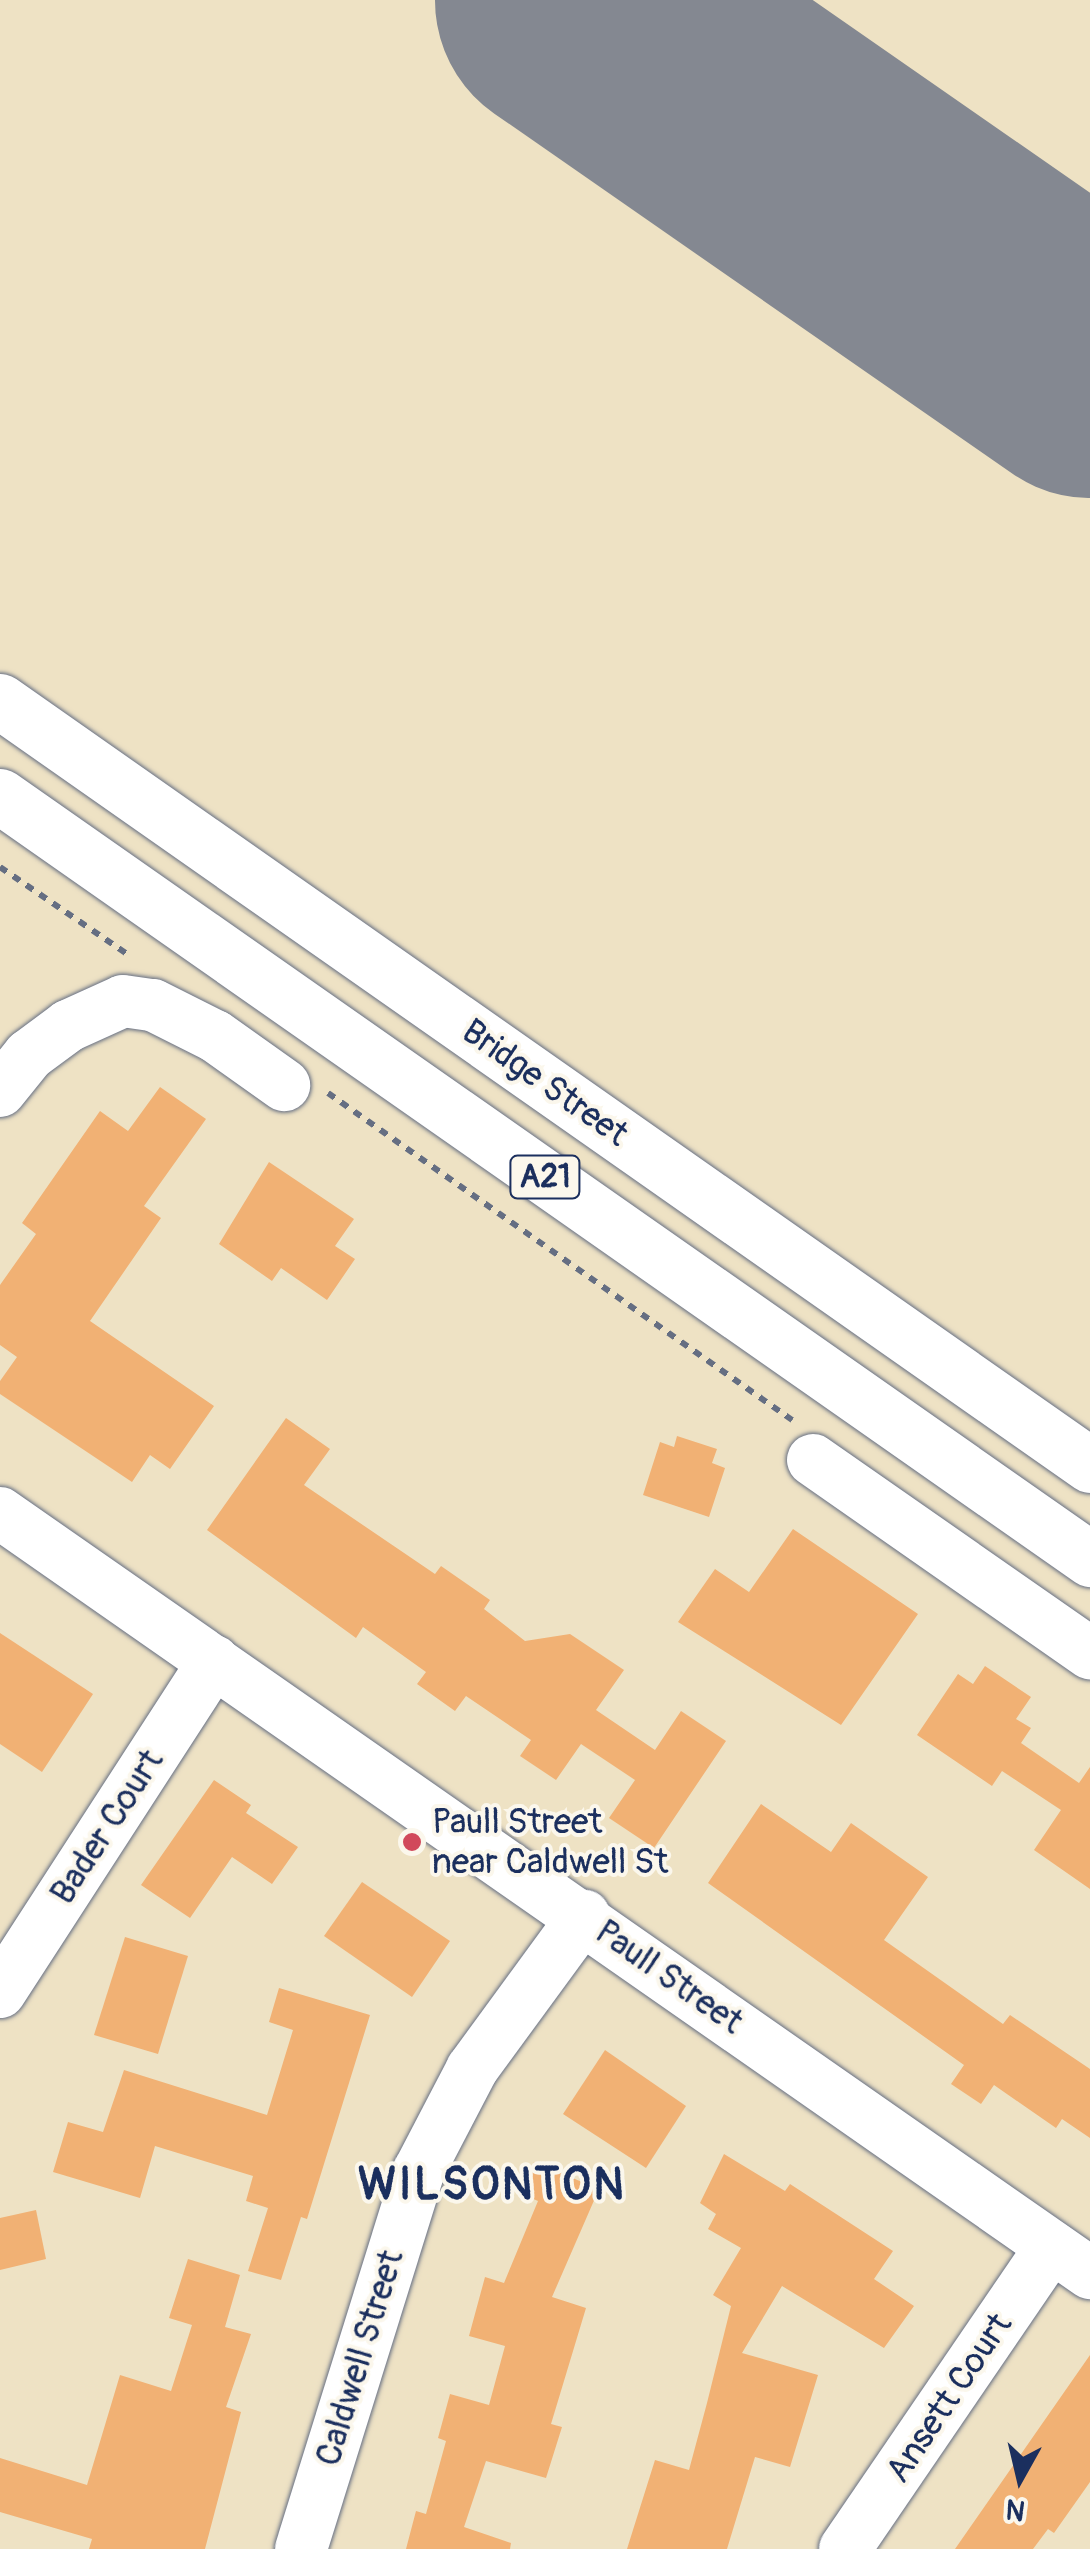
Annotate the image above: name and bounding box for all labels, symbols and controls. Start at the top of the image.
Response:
street label: Bridge Street [454,1011,636,1155]
road number: A21 [508,1150,582,1204]
street label: Bader Court [42,1742,172,1912]
place label: Paull Street near Caldwell St [432,1801,668,1883]
marker: Paull Street near Caldwell St [401,1831,423,1853]
street label: Paull Street [587,1911,751,2043]
district label: WILSONTON [358,2159,626,2213]
street label: Caldwell Street [307,2245,413,2471]
street label: Ansett Court [877,2305,1021,2491]
north arrow [970,2429,1070,2529]
text: N [1004,2491,1028,2528]

